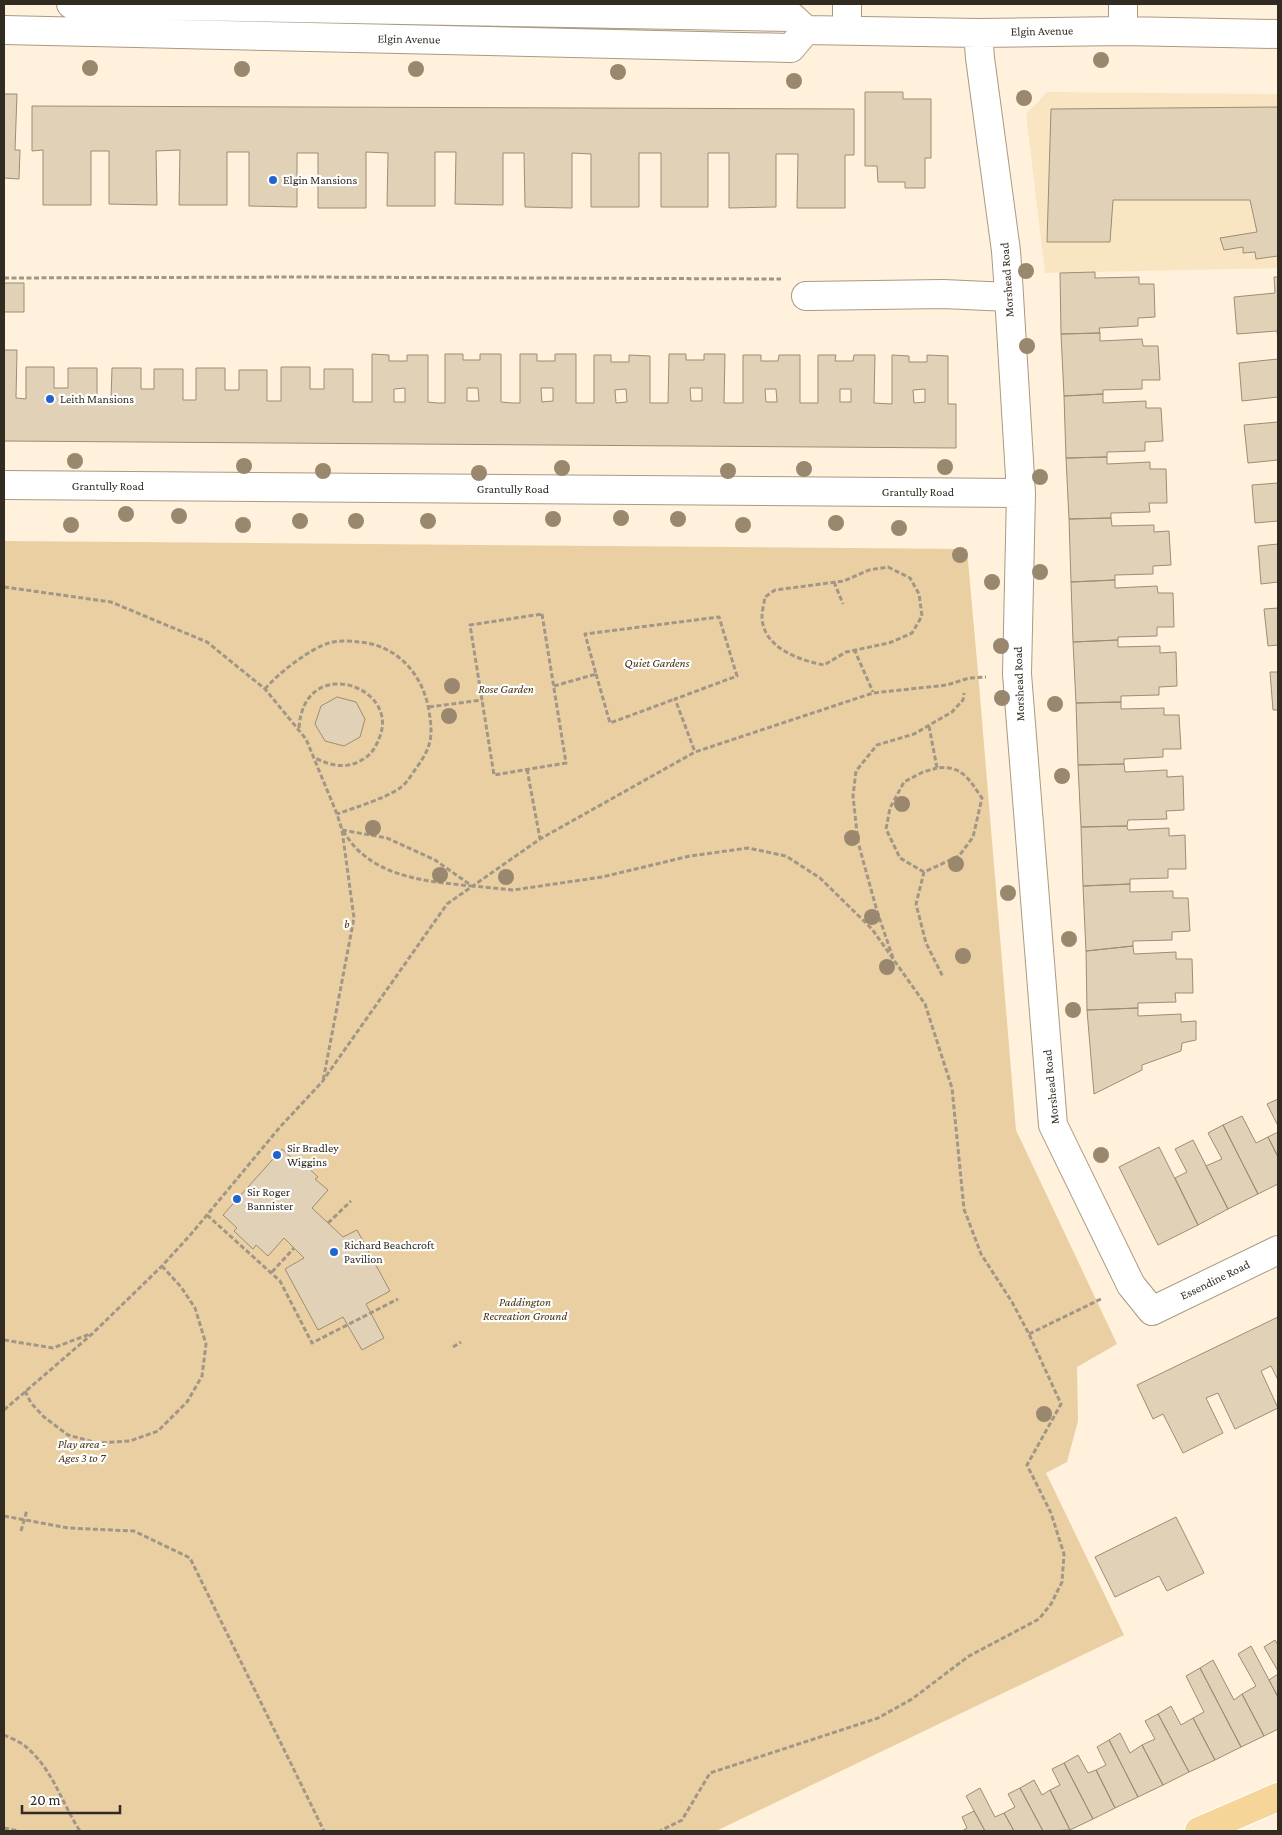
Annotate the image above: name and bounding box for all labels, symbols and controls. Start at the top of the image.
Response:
street label: Elgin Avenue [1011,23,1073,39]
street label: Elgin Avenue [378,31,440,47]
place label: Elgin Mansions [283,173,358,187]
marker: Elgin Mansions [267,174,279,186]
street label: Morshead Road [997,241,1017,318]
place label: Leith Mansions [60,392,134,406]
marker: Leith Mansions [44,393,56,405]
street label: Grantully Road [72,479,145,493]
street label: Grantully Road [477,482,550,496]
street label: Grantully Road [882,485,955,499]
street label: Morshead Road [1011,646,1027,722]
park label: Quiet Gardens [625,656,690,670]
park label: Rose Garden [478,682,534,696]
park label: b [344,917,350,931]
street label: Morshead Road [1040,1048,1062,1125]
place label: Sir Bradley Wiggins [287,1141,339,1169]
marker: Sir Bradley Wiggins [271,1149,283,1161]
place label: Sir Roger Bannister [247,1185,294,1213]
marker: Sir Roger Bannister [231,1193,243,1205]
place label: Richard Beachcroft Pavilion [344,1238,436,1266]
marker: Richard Beachcroft Pavilion [328,1246,340,1258]
street label: Essendine Road [1178,1257,1253,1303]
park label: Paddington Recreation Ground [483,1295,567,1323]
park label: Play area - Ages 3 to 7 [58,1437,107,1465]
scale bar [22,1782,120,1814]
text: 20 m [30,1792,61,1808]

